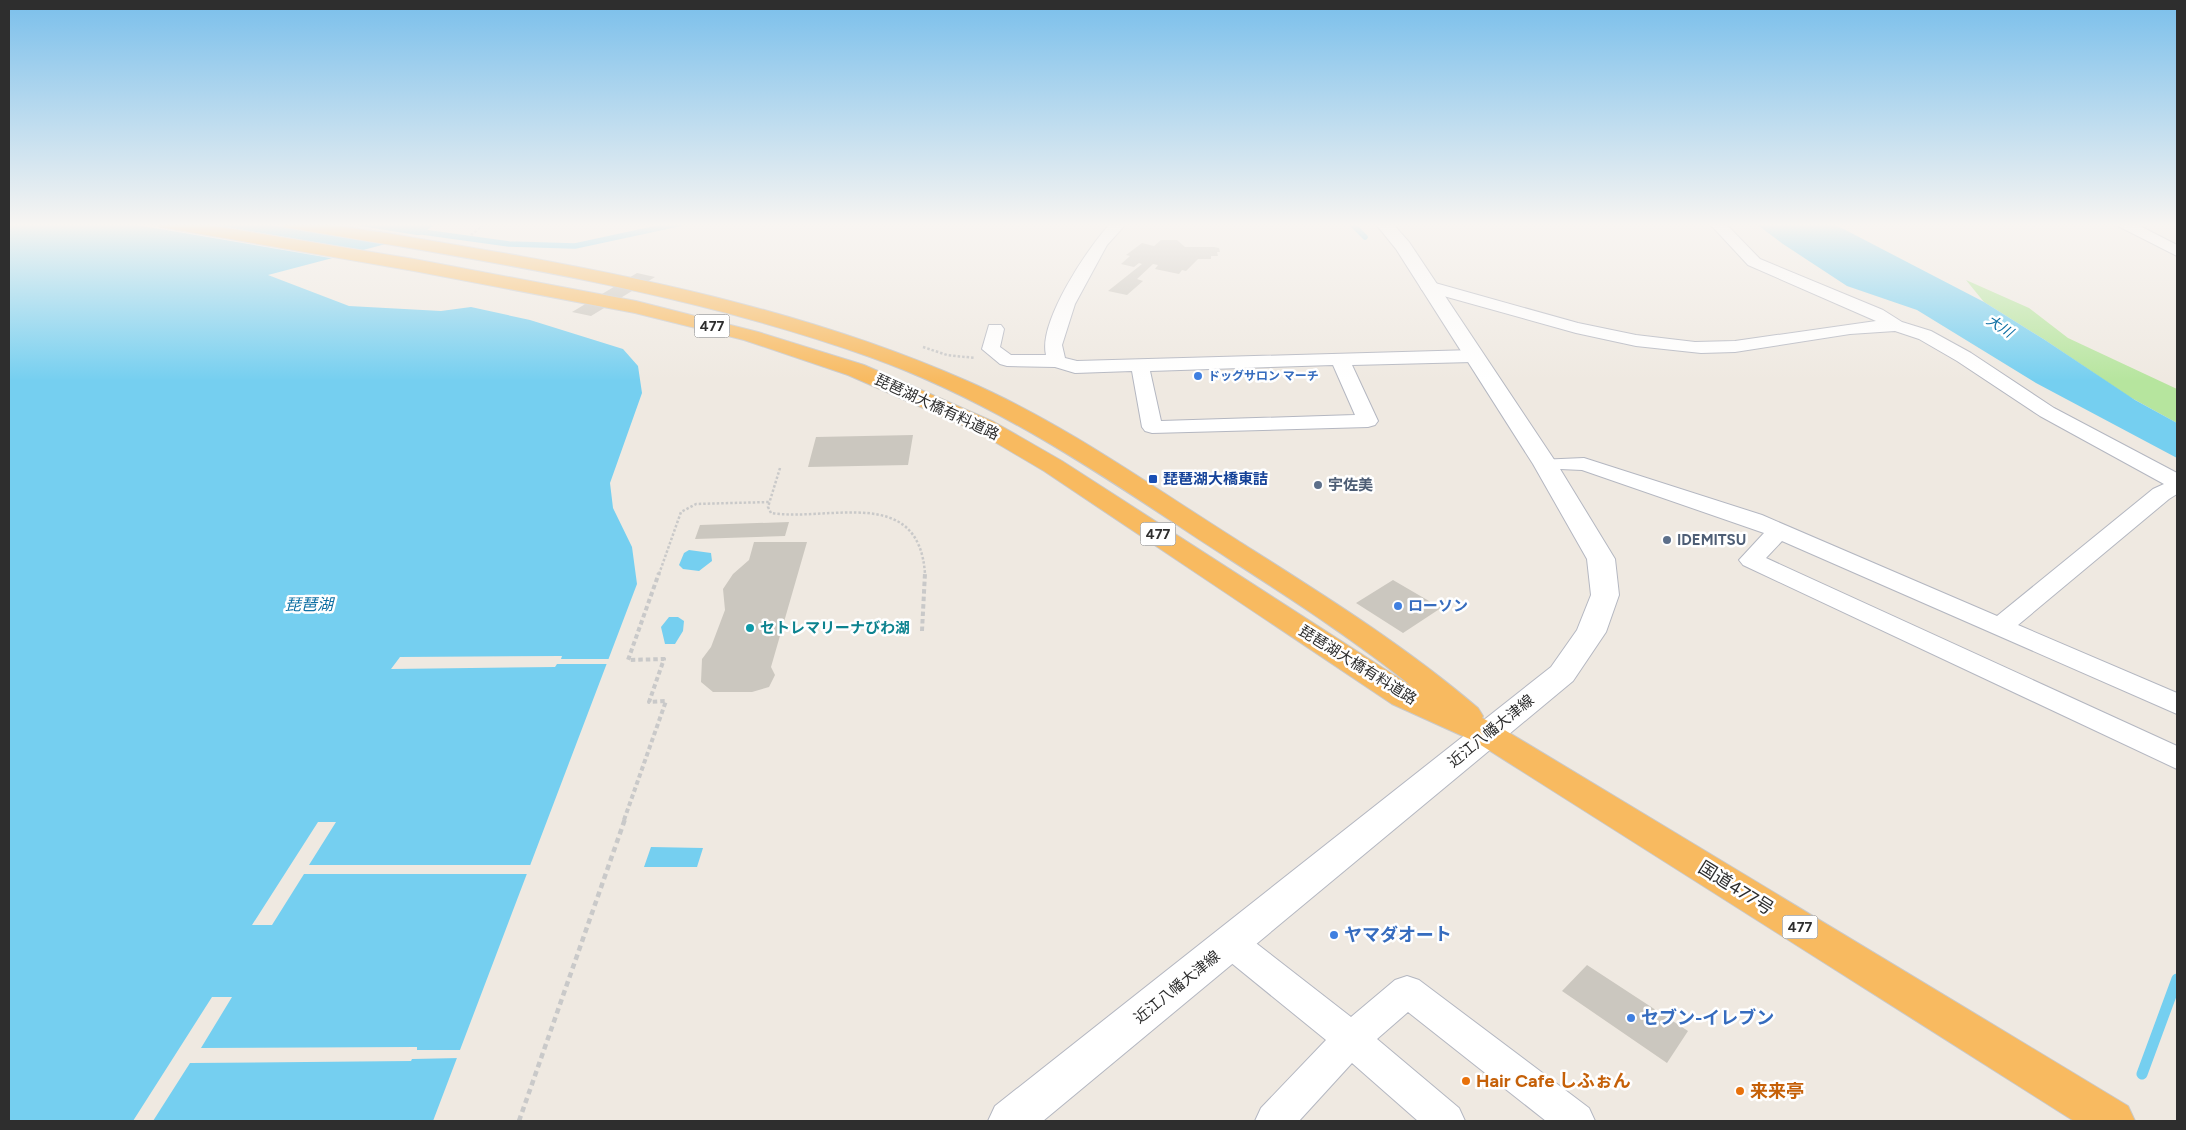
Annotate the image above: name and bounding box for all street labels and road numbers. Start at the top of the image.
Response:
road number: 477 [694,314,730,338]
street label: 琵琶湖大橋有料道路 [872,370,1002,444]
road number: 477 [1140,522,1176,546]
street label: 琵琶湖大橋有料道路 [1296,622,1420,708]
street label: 近江八幡大津線 [1445,691,1537,771]
street label: 国道477号 [1694,856,1778,920]
road number: 477 [1782,916,1818,939]
street label: 近江八幡大津線 [1131,947,1223,1027]

